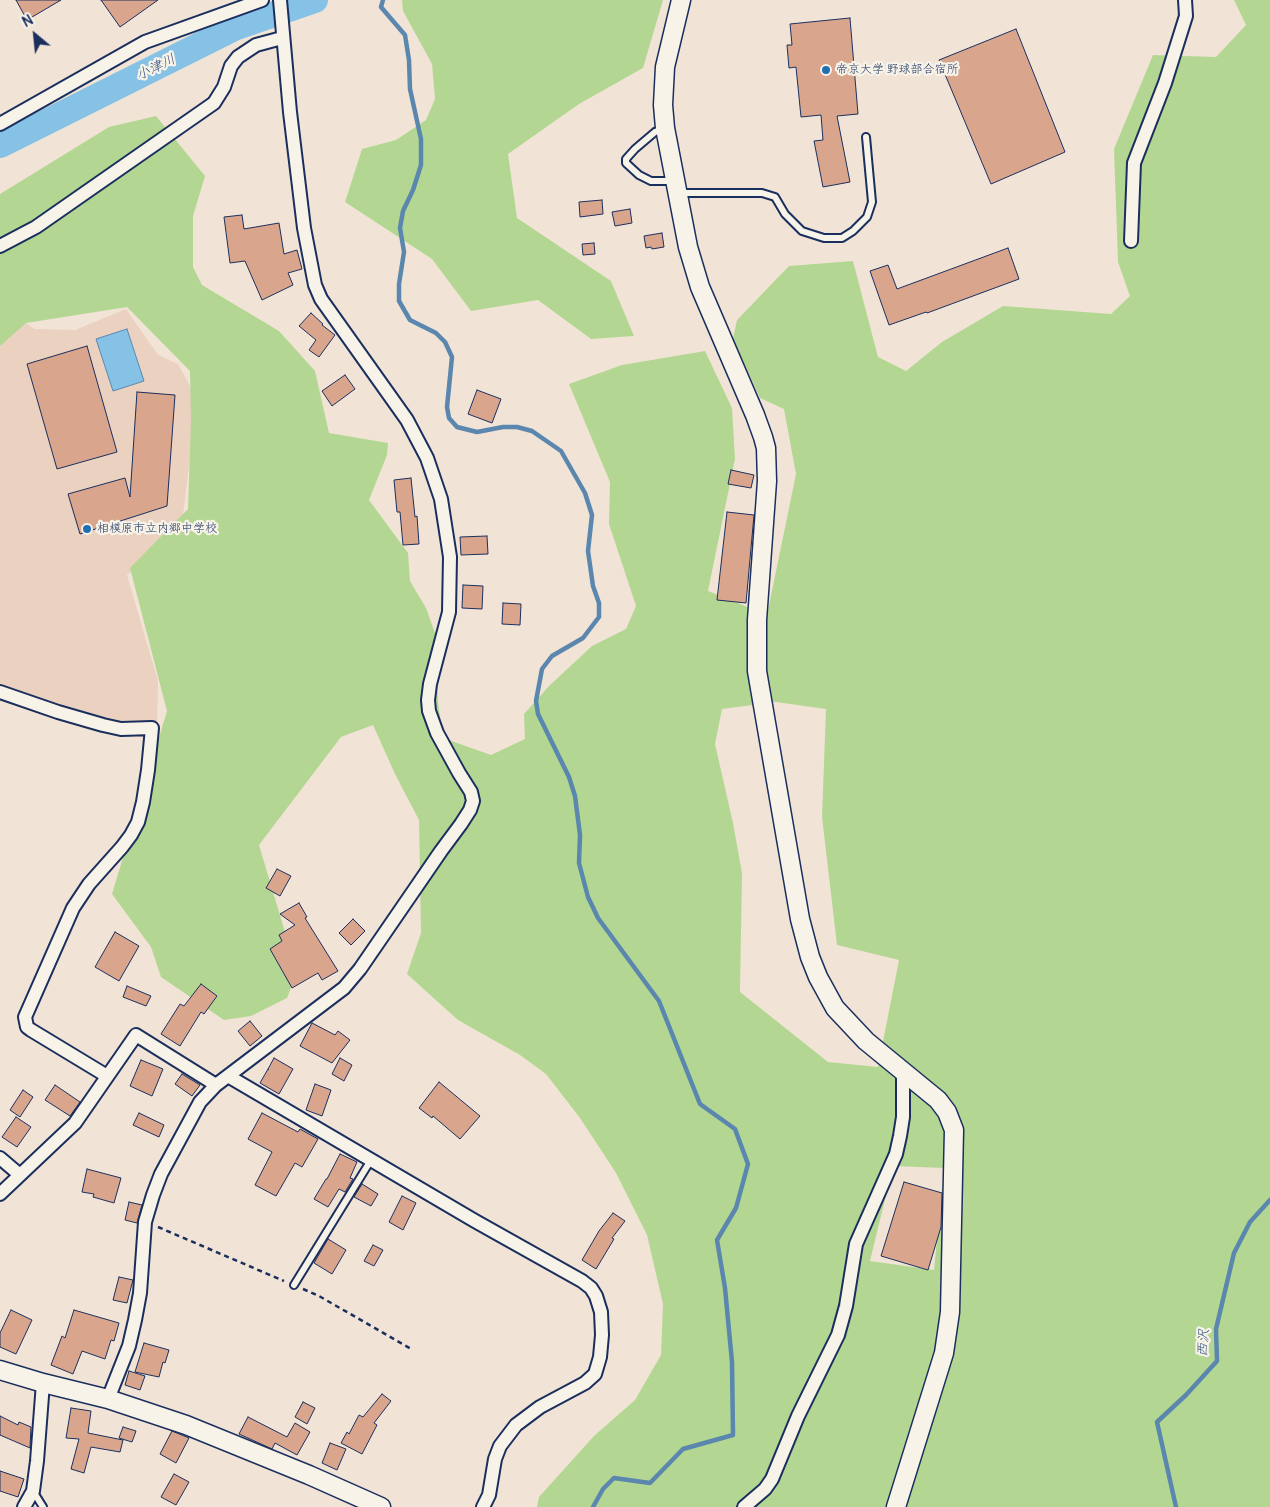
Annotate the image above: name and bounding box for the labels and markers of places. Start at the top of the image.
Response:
place label: 帝京大学 野球部合宿所 [836,63,959,77]
marker: 帝京大学 野球部合宿所 [820,64,832,76]
place label: 相模原市立内郷中学校 [97,522,217,536]
marker: 相模原市立内郷中学校 [81,523,93,535]

